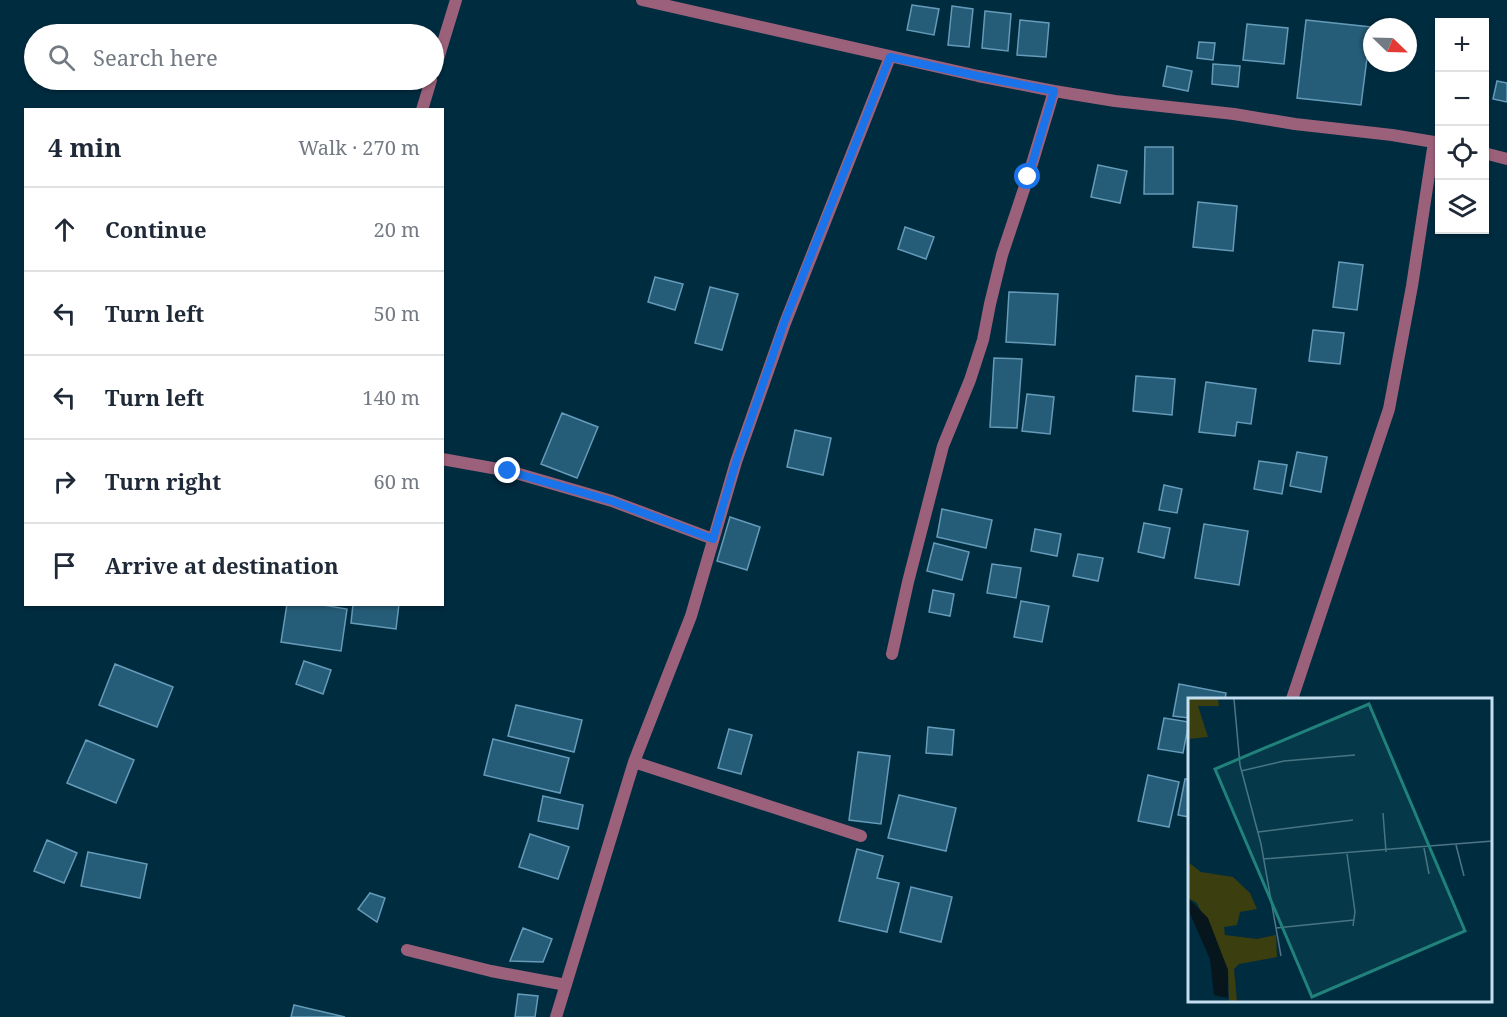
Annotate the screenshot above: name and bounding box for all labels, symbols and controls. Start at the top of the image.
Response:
north arrow [1363,18,1417,72]
map controls [1435,18,1489,234]
button: + [1435,18,1489,72]
search box [24,24,444,90]
icon: search [45,41,78,74]
text: Search here [93,42,218,72]
button: − [1435,72,1489,126]
button: locate [1435,126,1489,180]
text: 4 min [48,129,122,165]
text: Walk · 270 m [298,134,420,161]
route start [1014,163,1040,189]
button: layers [1435,180,1489,234]
icon: ahead [48,213,81,246]
text: Continue [105,214,207,244]
text: 20 m [374,216,420,243]
icon: left [48,297,81,330]
text: Turn left [105,298,204,328]
text: 50 m [374,300,420,327]
icon: left [48,381,81,414]
text: Turn left [105,382,204,412]
text: 140 m [362,384,420,411]
route end [494,457,520,483]
icon: right [48,465,81,498]
text: Turn right [105,466,221,496]
text: 60 m [374,468,420,495]
icon: arrive [48,549,81,582]
text: Arrive at destination [105,550,339,580]
inset map [1188,698,1492,1002]

